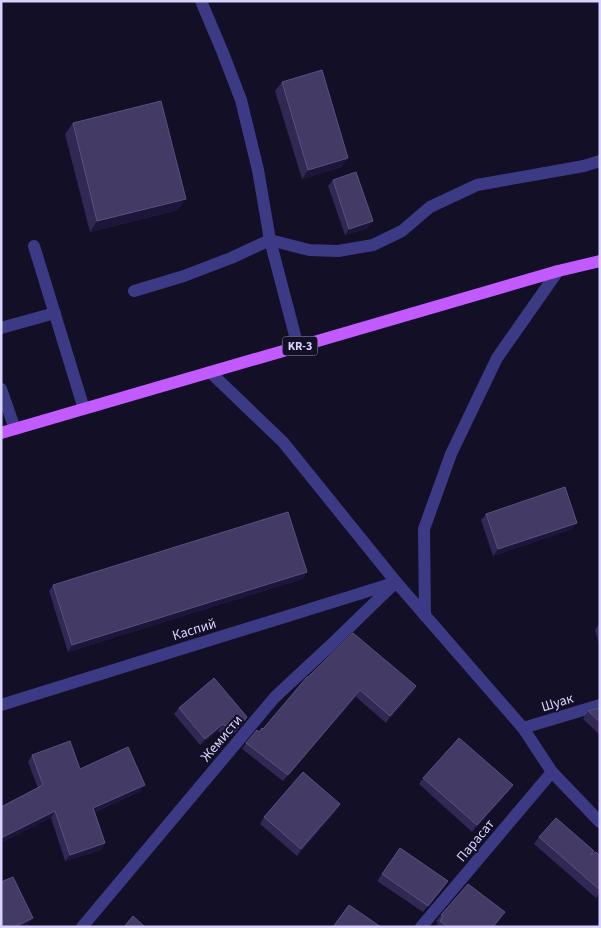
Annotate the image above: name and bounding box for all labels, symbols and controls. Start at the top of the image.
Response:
road number: KR-3 [282,336,318,356]
street label: Каспий [170,614,219,646]
street label: Шуак [539,689,576,717]
street label: Жемисти [196,711,247,766]
street label: Парасат [452,815,500,866]

